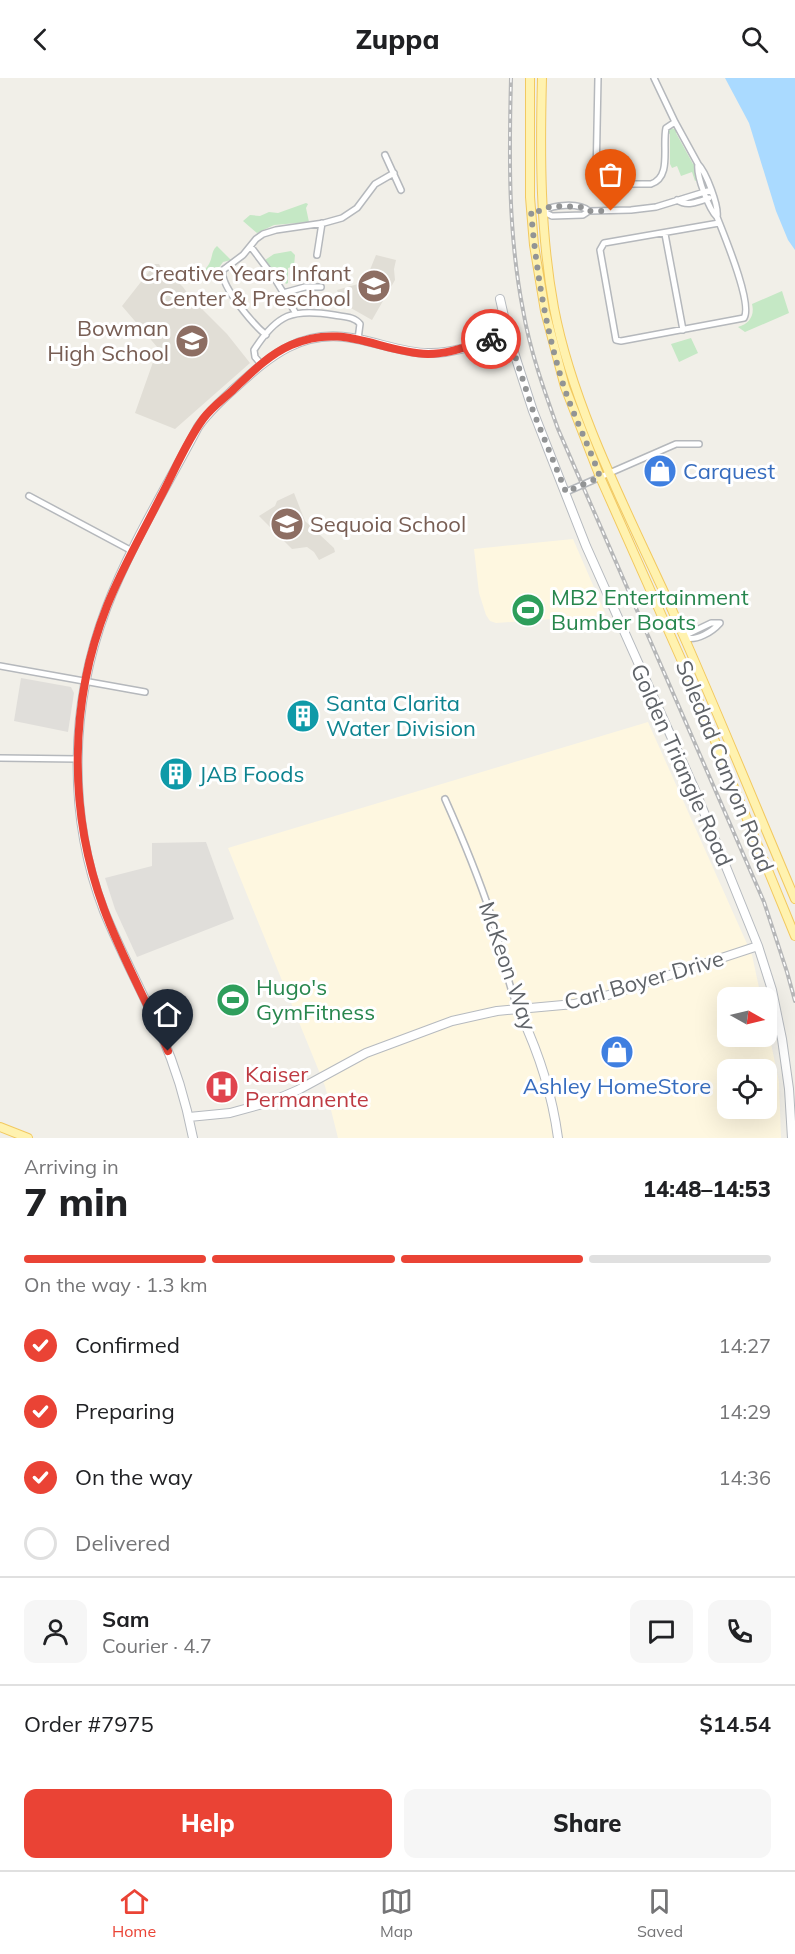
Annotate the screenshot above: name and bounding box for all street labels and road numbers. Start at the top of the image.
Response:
street label: Soledad Canyon Road [670,656,780,876]
street label: Golden Triangle Road [625,659,739,871]
street label: McKeon Way [473,898,543,1034]
street label: Carl Boyer Drive [561,944,727,1016]

